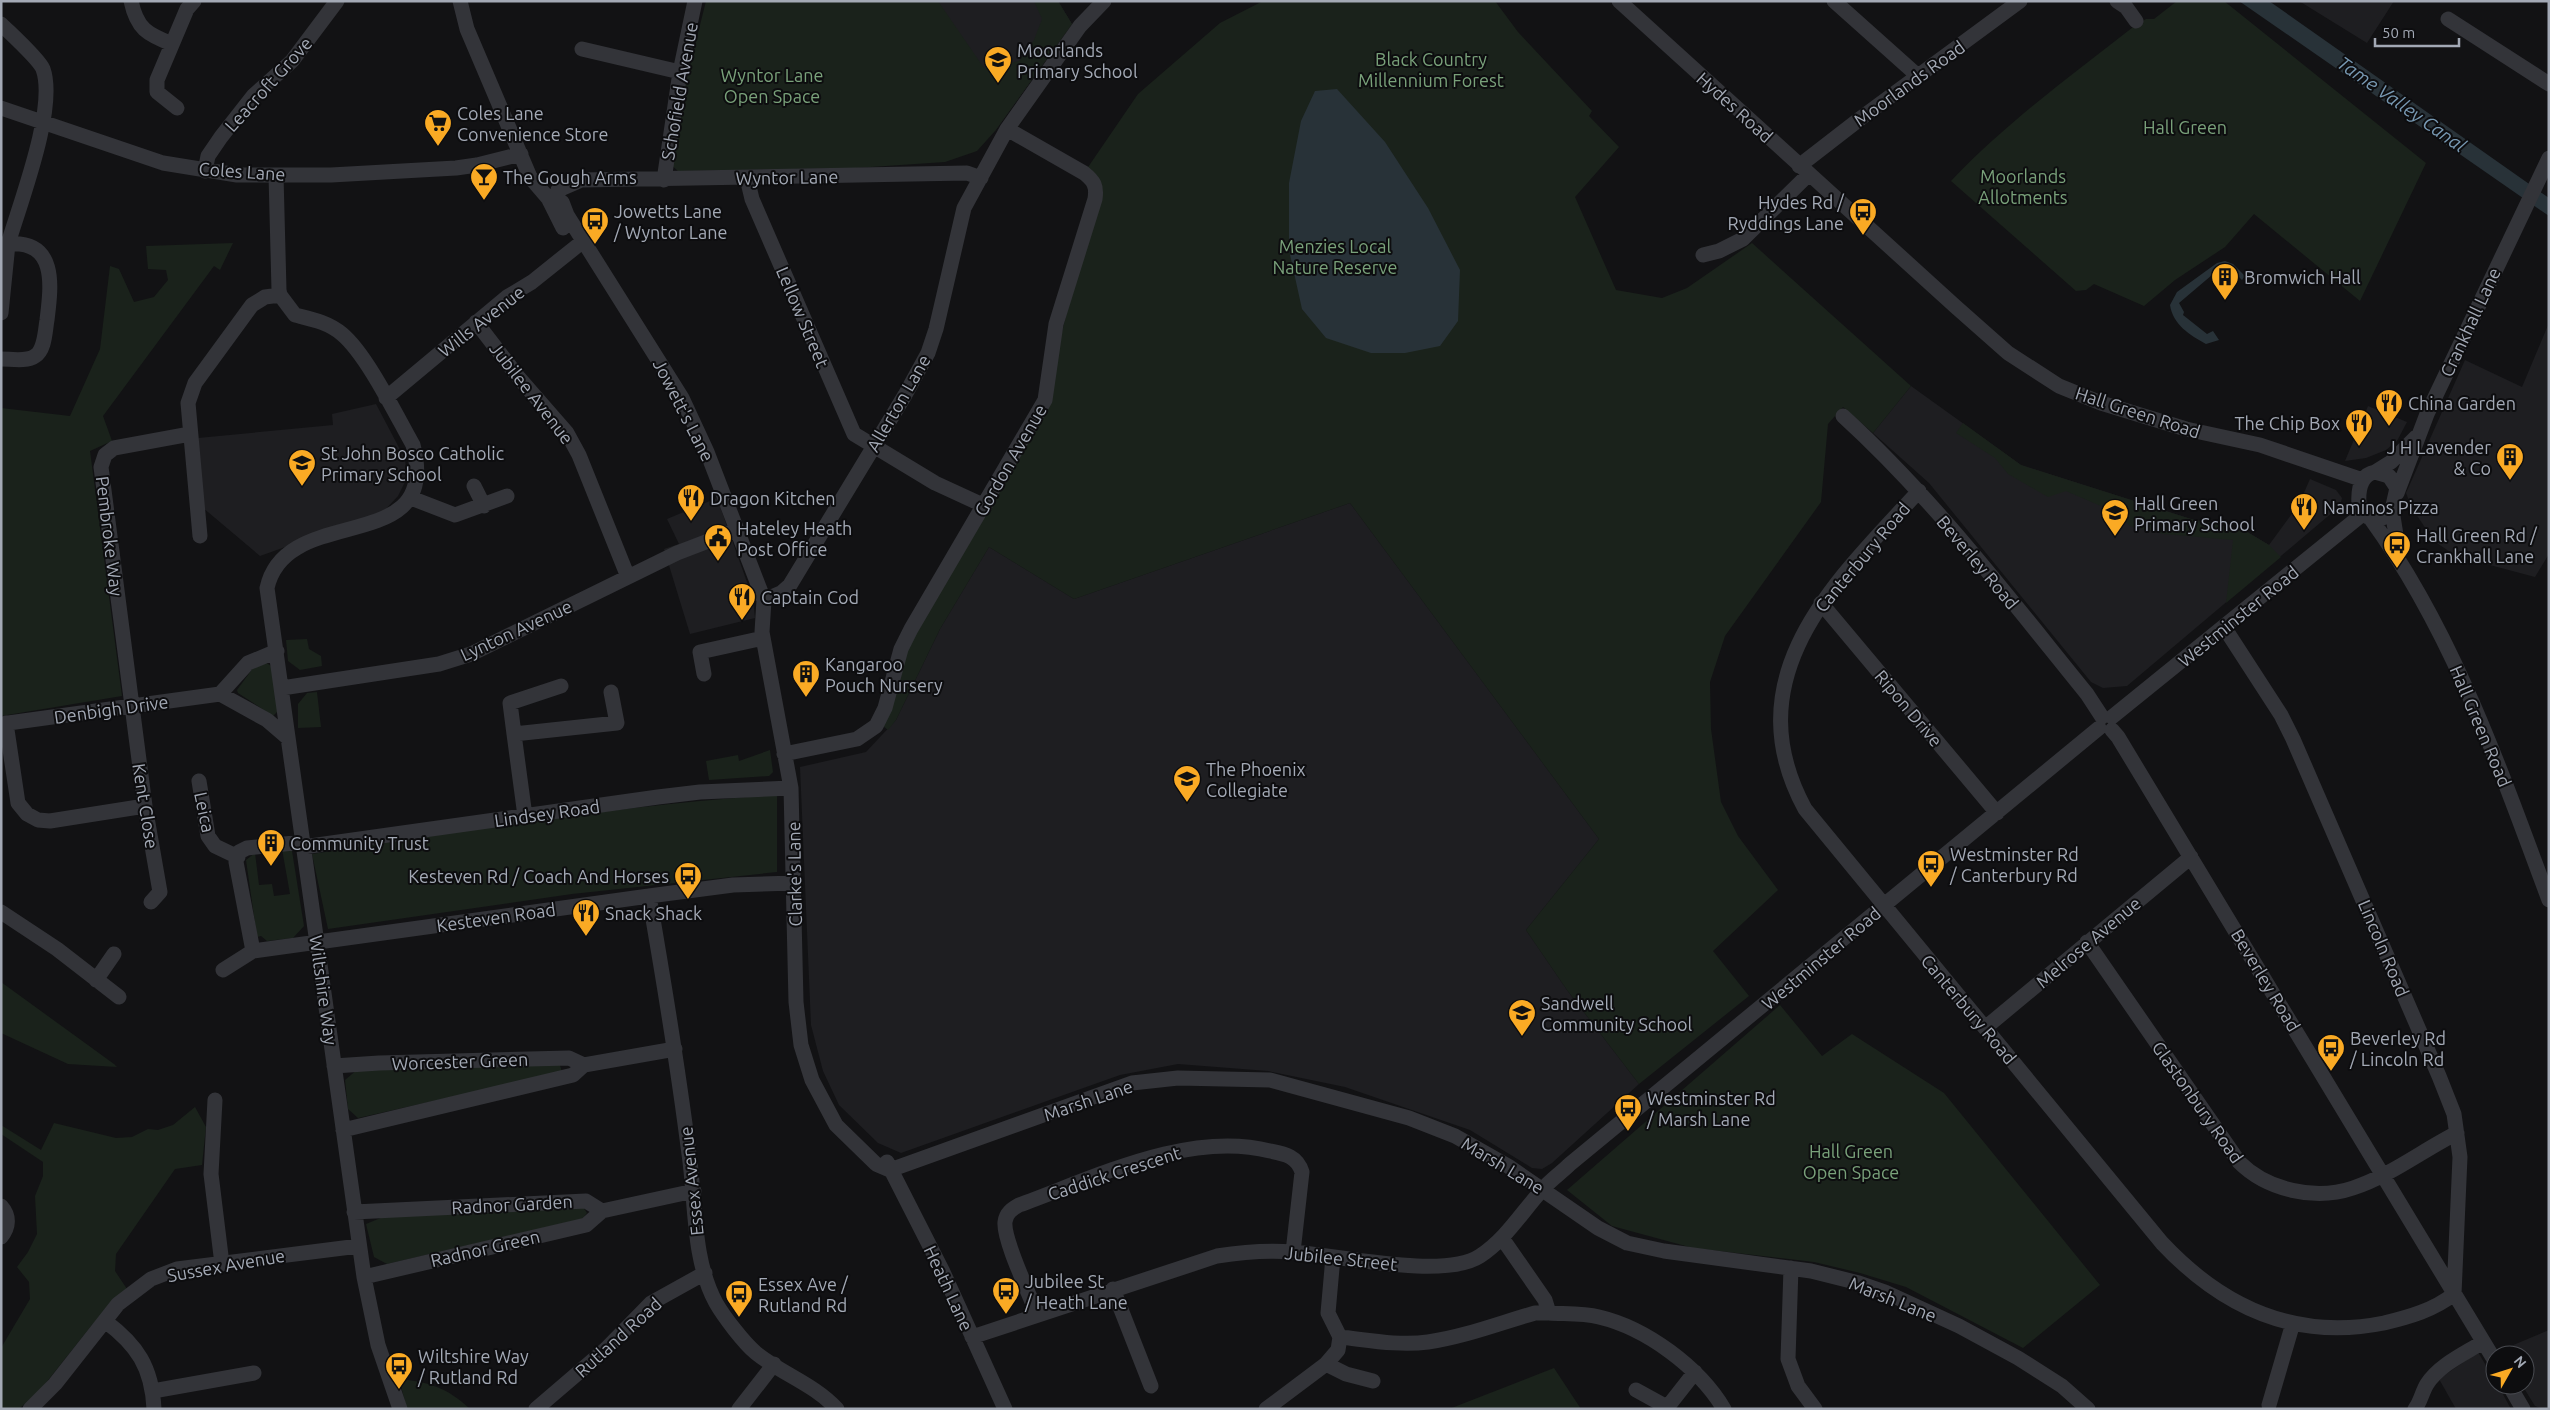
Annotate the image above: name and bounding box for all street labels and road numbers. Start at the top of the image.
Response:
street label: Schofield Avenue [657,20,701,162]
street label: Leacroft Grove [220,33,316,135]
street label: Moorlands Road [1850,36,1968,130]
street label: Hydes Road [1693,68,1777,146]
street label: Coles Lane [198,158,286,184]
street label: Wyntor Lane [735,166,839,188]
street label: Lellow Street [773,264,833,370]
street label: Crankhall Lane [2436,264,2504,380]
street label: Wills Avenue [434,281,528,361]
street label: Jubilee Avenue [486,338,578,448]
street label: Allerton Lane [862,351,934,455]
street label: Jowett's Lane [650,355,718,465]
street label: Hall Green Road [2073,382,2203,442]
street label: Gordon Avenue [970,401,1050,519]
street label: Pembroke Way [93,475,127,597]
street label: Canterbury Road [1810,498,1914,616]
street label: Beverley Road [1933,511,2023,613]
street label: Westminster Road [2174,561,2302,671]
street label: Lynton Avenue [457,595,575,665]
street label: Hall Green Road [2446,662,2516,790]
street label: Ripon Drive [1871,666,1947,750]
street label: Denbigh Drive [53,691,169,727]
street label: Kent Close [129,762,163,850]
street label: Leica [191,790,219,834]
street label: Lindsey Road [493,796,601,830]
street label: Clarke's Lane [783,821,805,927]
street label: Melrose Avenue [2032,893,2144,991]
street label: Lincoln Road [2355,897,2413,999]
street label: Kesteven Road [435,899,557,935]
street label: Westminster Road [1758,903,1884,1013]
street label: Beverley Road [2228,925,2304,1035]
street label: Wiltshire Way [306,934,342,1047]
street label: Canterbury Road [1917,950,2021,1068]
street label: Glastonbury Road [2149,1037,2247,1167]
street label: Worcester Green [391,1049,529,1073]
street label: Marsh Lane [1041,1075,1135,1125]
street label: Essex Avenue [675,1125,707,1237]
street label: Marsh Lane [1458,1133,1548,1197]
street label: Caddick Crescent [1045,1142,1183,1204]
street label: Radnor Garden [451,1191,573,1217]
street label: Radnor Green [428,1226,542,1270]
street label: Heath Lane [921,1242,977,1334]
street label: Jubilee Street [1284,1242,1398,1274]
street label: Sussex Avenue [166,1245,286,1285]
street label: Marsh Lane [1846,1272,1940,1326]
street label: Rutland Road [571,1293,665,1381]

